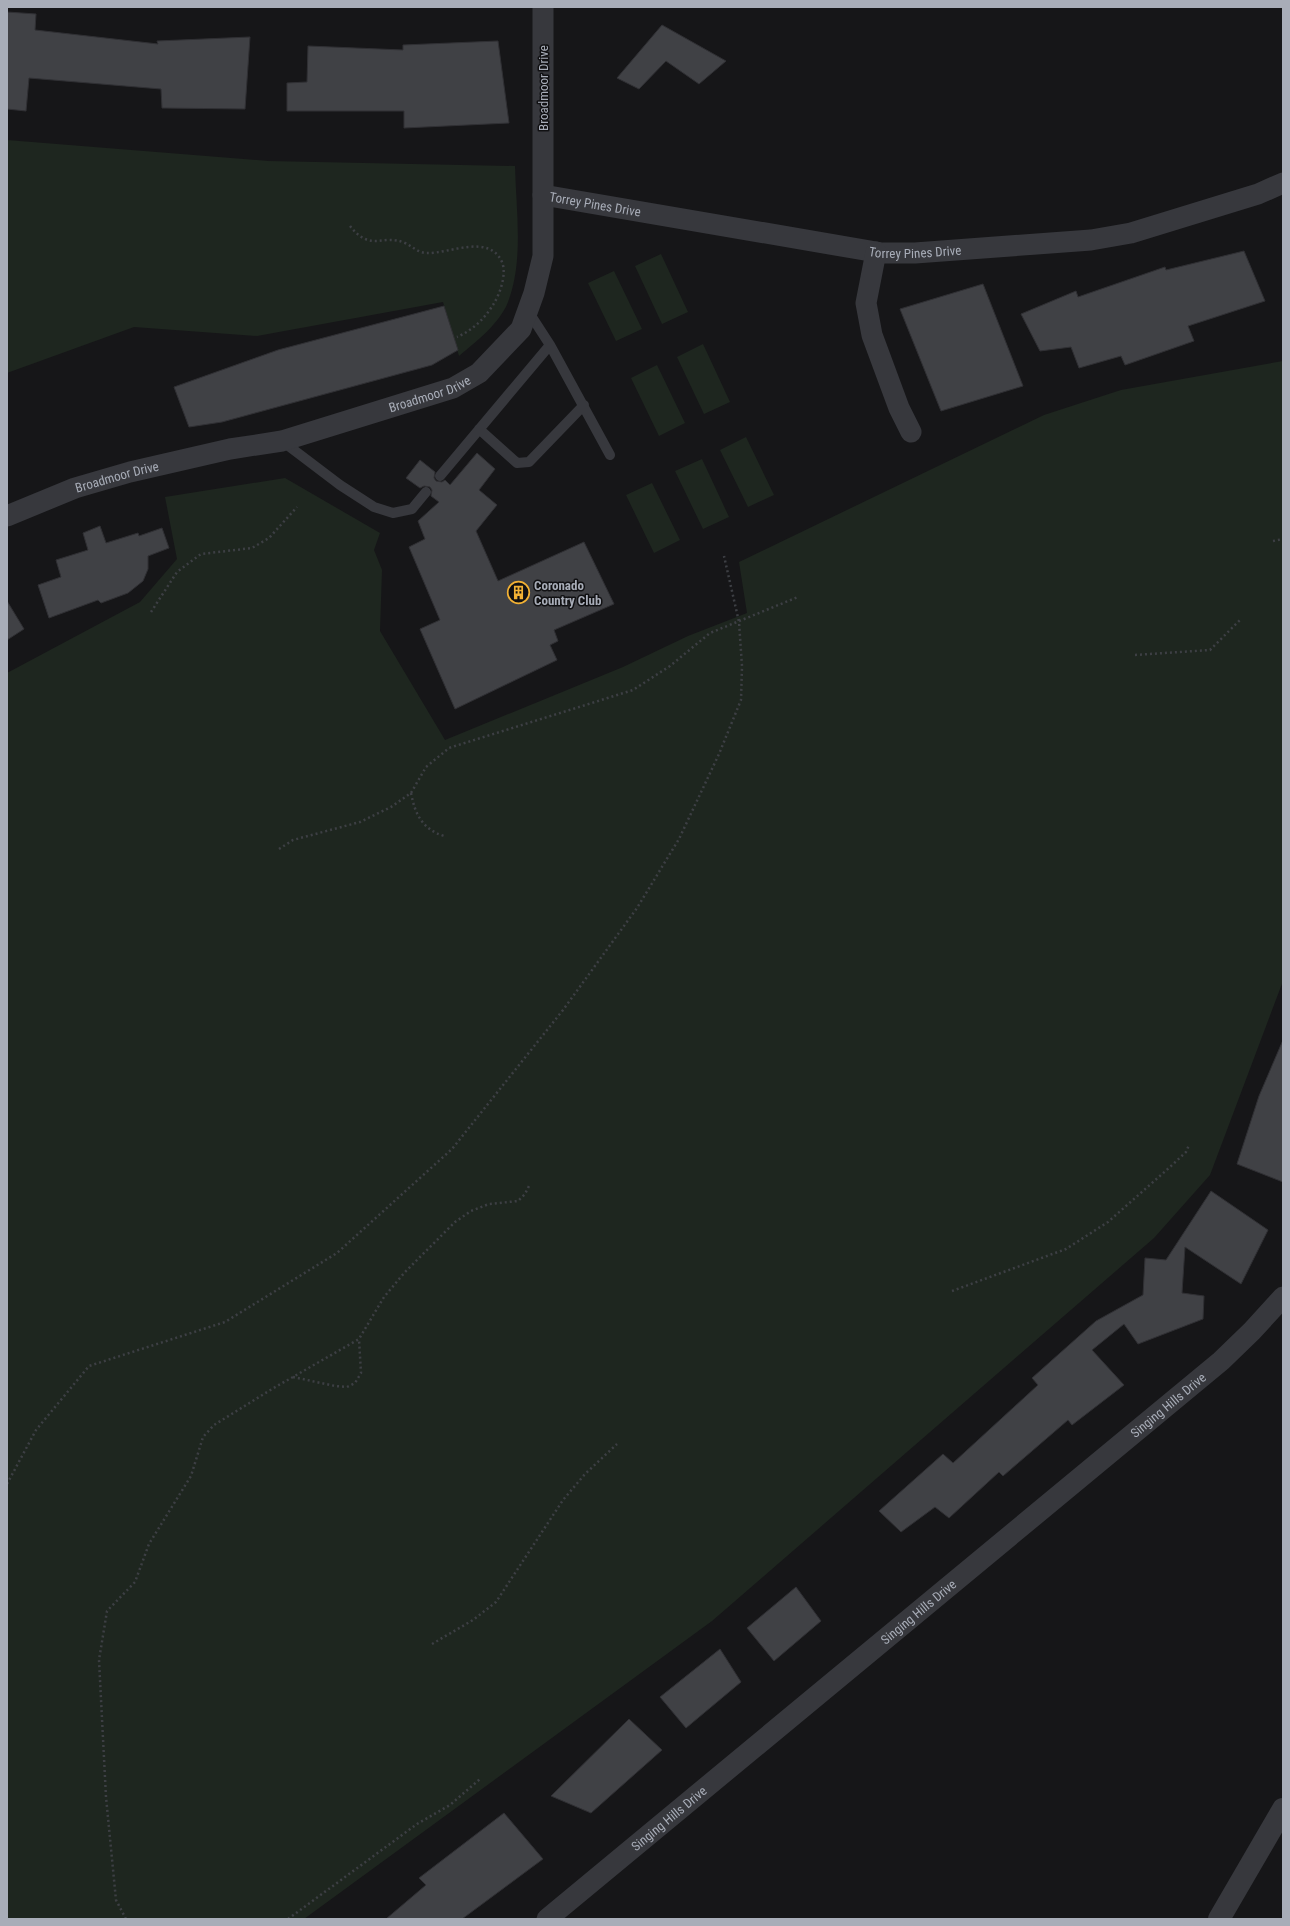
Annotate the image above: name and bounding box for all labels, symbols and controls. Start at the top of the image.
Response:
street label: Broadmoor Drive [536,45,551,131]
street label: Torrey Pines Drive [548,189,642,220]
street label: Torrey Pines Drive [868,243,962,261]
street label: Broadmoor Drive [387,372,473,415]
street label: Broadmoor Drive [74,459,160,496]
place label: Coronado Country Club [534,578,601,608]
building icon: Coronado Country Club [505,579,531,605]
street label: Singing Hills Drive [1128,1370,1209,1441]
street label: Singing Hills Drive [878,1577,959,1647]
street label: Singing Hills Drive [628,1783,710,1854]

